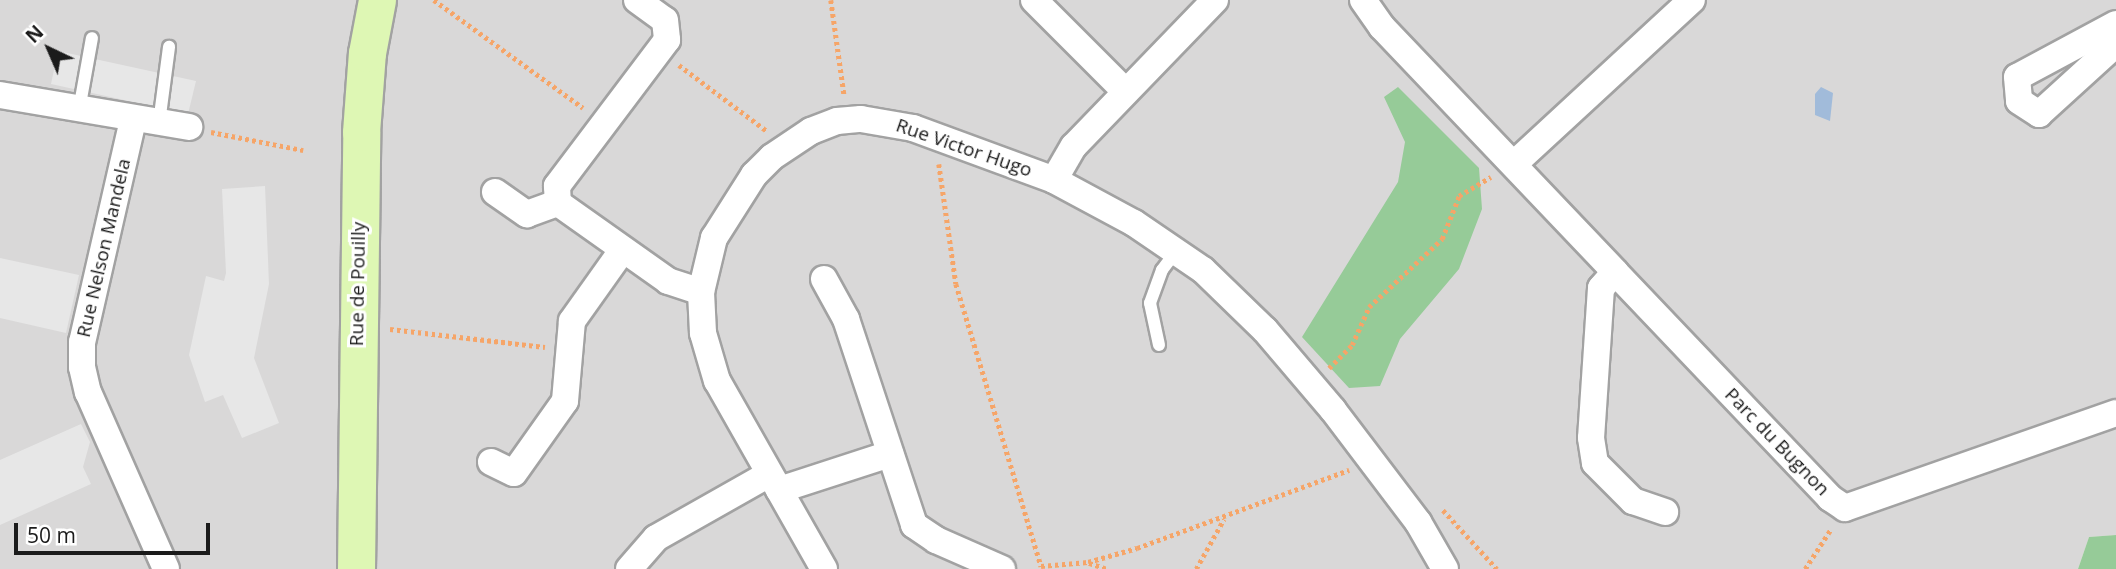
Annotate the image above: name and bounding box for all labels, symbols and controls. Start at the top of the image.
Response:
north arrow [14,14,84,84]
text: N [20,19,49,49]
street label: Rue Victor Hugo [893,114,1035,182]
street label: Rue Nelson Mandela [72,156,136,340]
street label: Rue de Pouilly [346,221,370,347]
street label: Parc du Bugnon [1720,383,1834,501]
scale bar [18,510,214,554]
text: 50 m [27,521,76,549]

